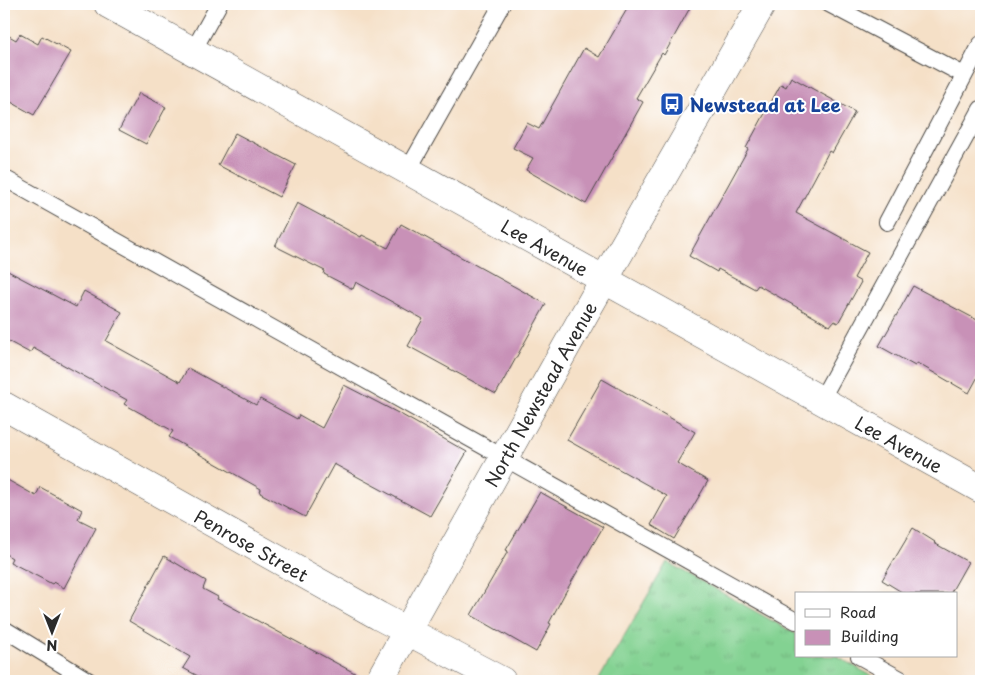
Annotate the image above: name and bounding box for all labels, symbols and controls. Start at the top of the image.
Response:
bus stop icon: Newstead at Lee [659,91,685,117]
place label: Newstead at Lee [690,91,841,118]
street label: Lee Avenue [497,212,594,282]
street label: North Newstead Avenue [477,296,603,491]
street label: Lee Avenue [851,408,948,479]
street label: Penrose Street [190,502,314,588]
legend [795,592,958,658]
text: Road [840,600,876,623]
north arrow [28,608,78,658]
text: Building [840,624,899,647]
text: N [46,635,58,656]

